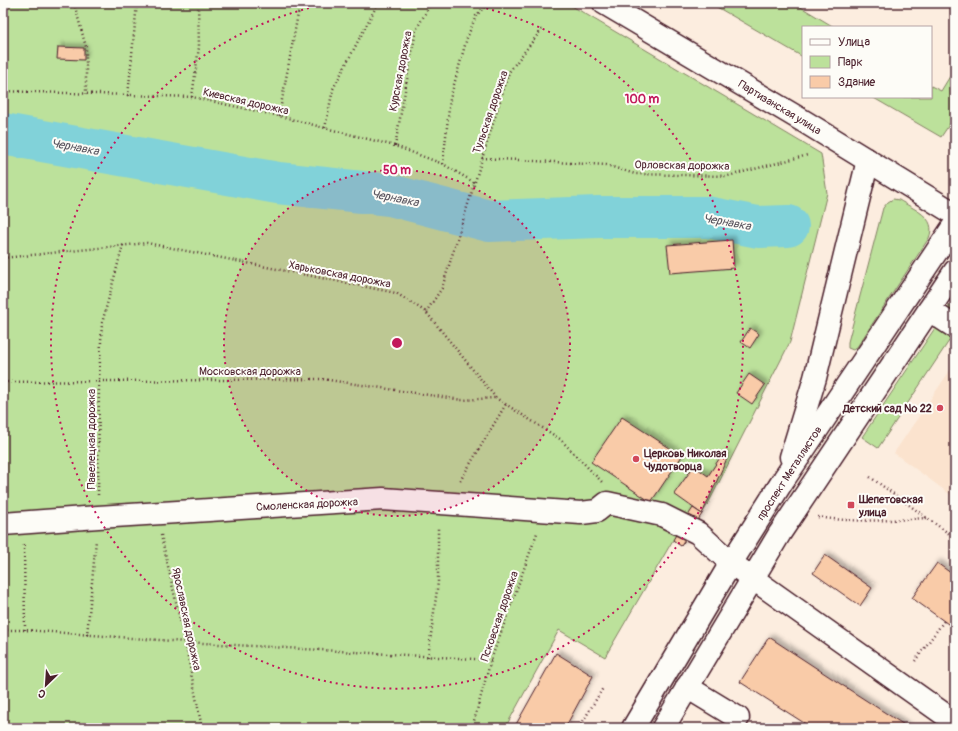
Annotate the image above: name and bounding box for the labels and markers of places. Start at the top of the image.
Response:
centre of rings [390,336,404,350]
place label: Детский сад № 22 [842,402,932,415]
marker: Детский сад № 22 [935,403,945,413]
place label: Церковь Николая Чудотворца [644,447,726,473]
marker: Церковь Николая Чудотворца [631,454,641,464]
place label: Шепетовская улица [858,493,923,519]
marker: Шепетовская улица [846,500,856,510]

